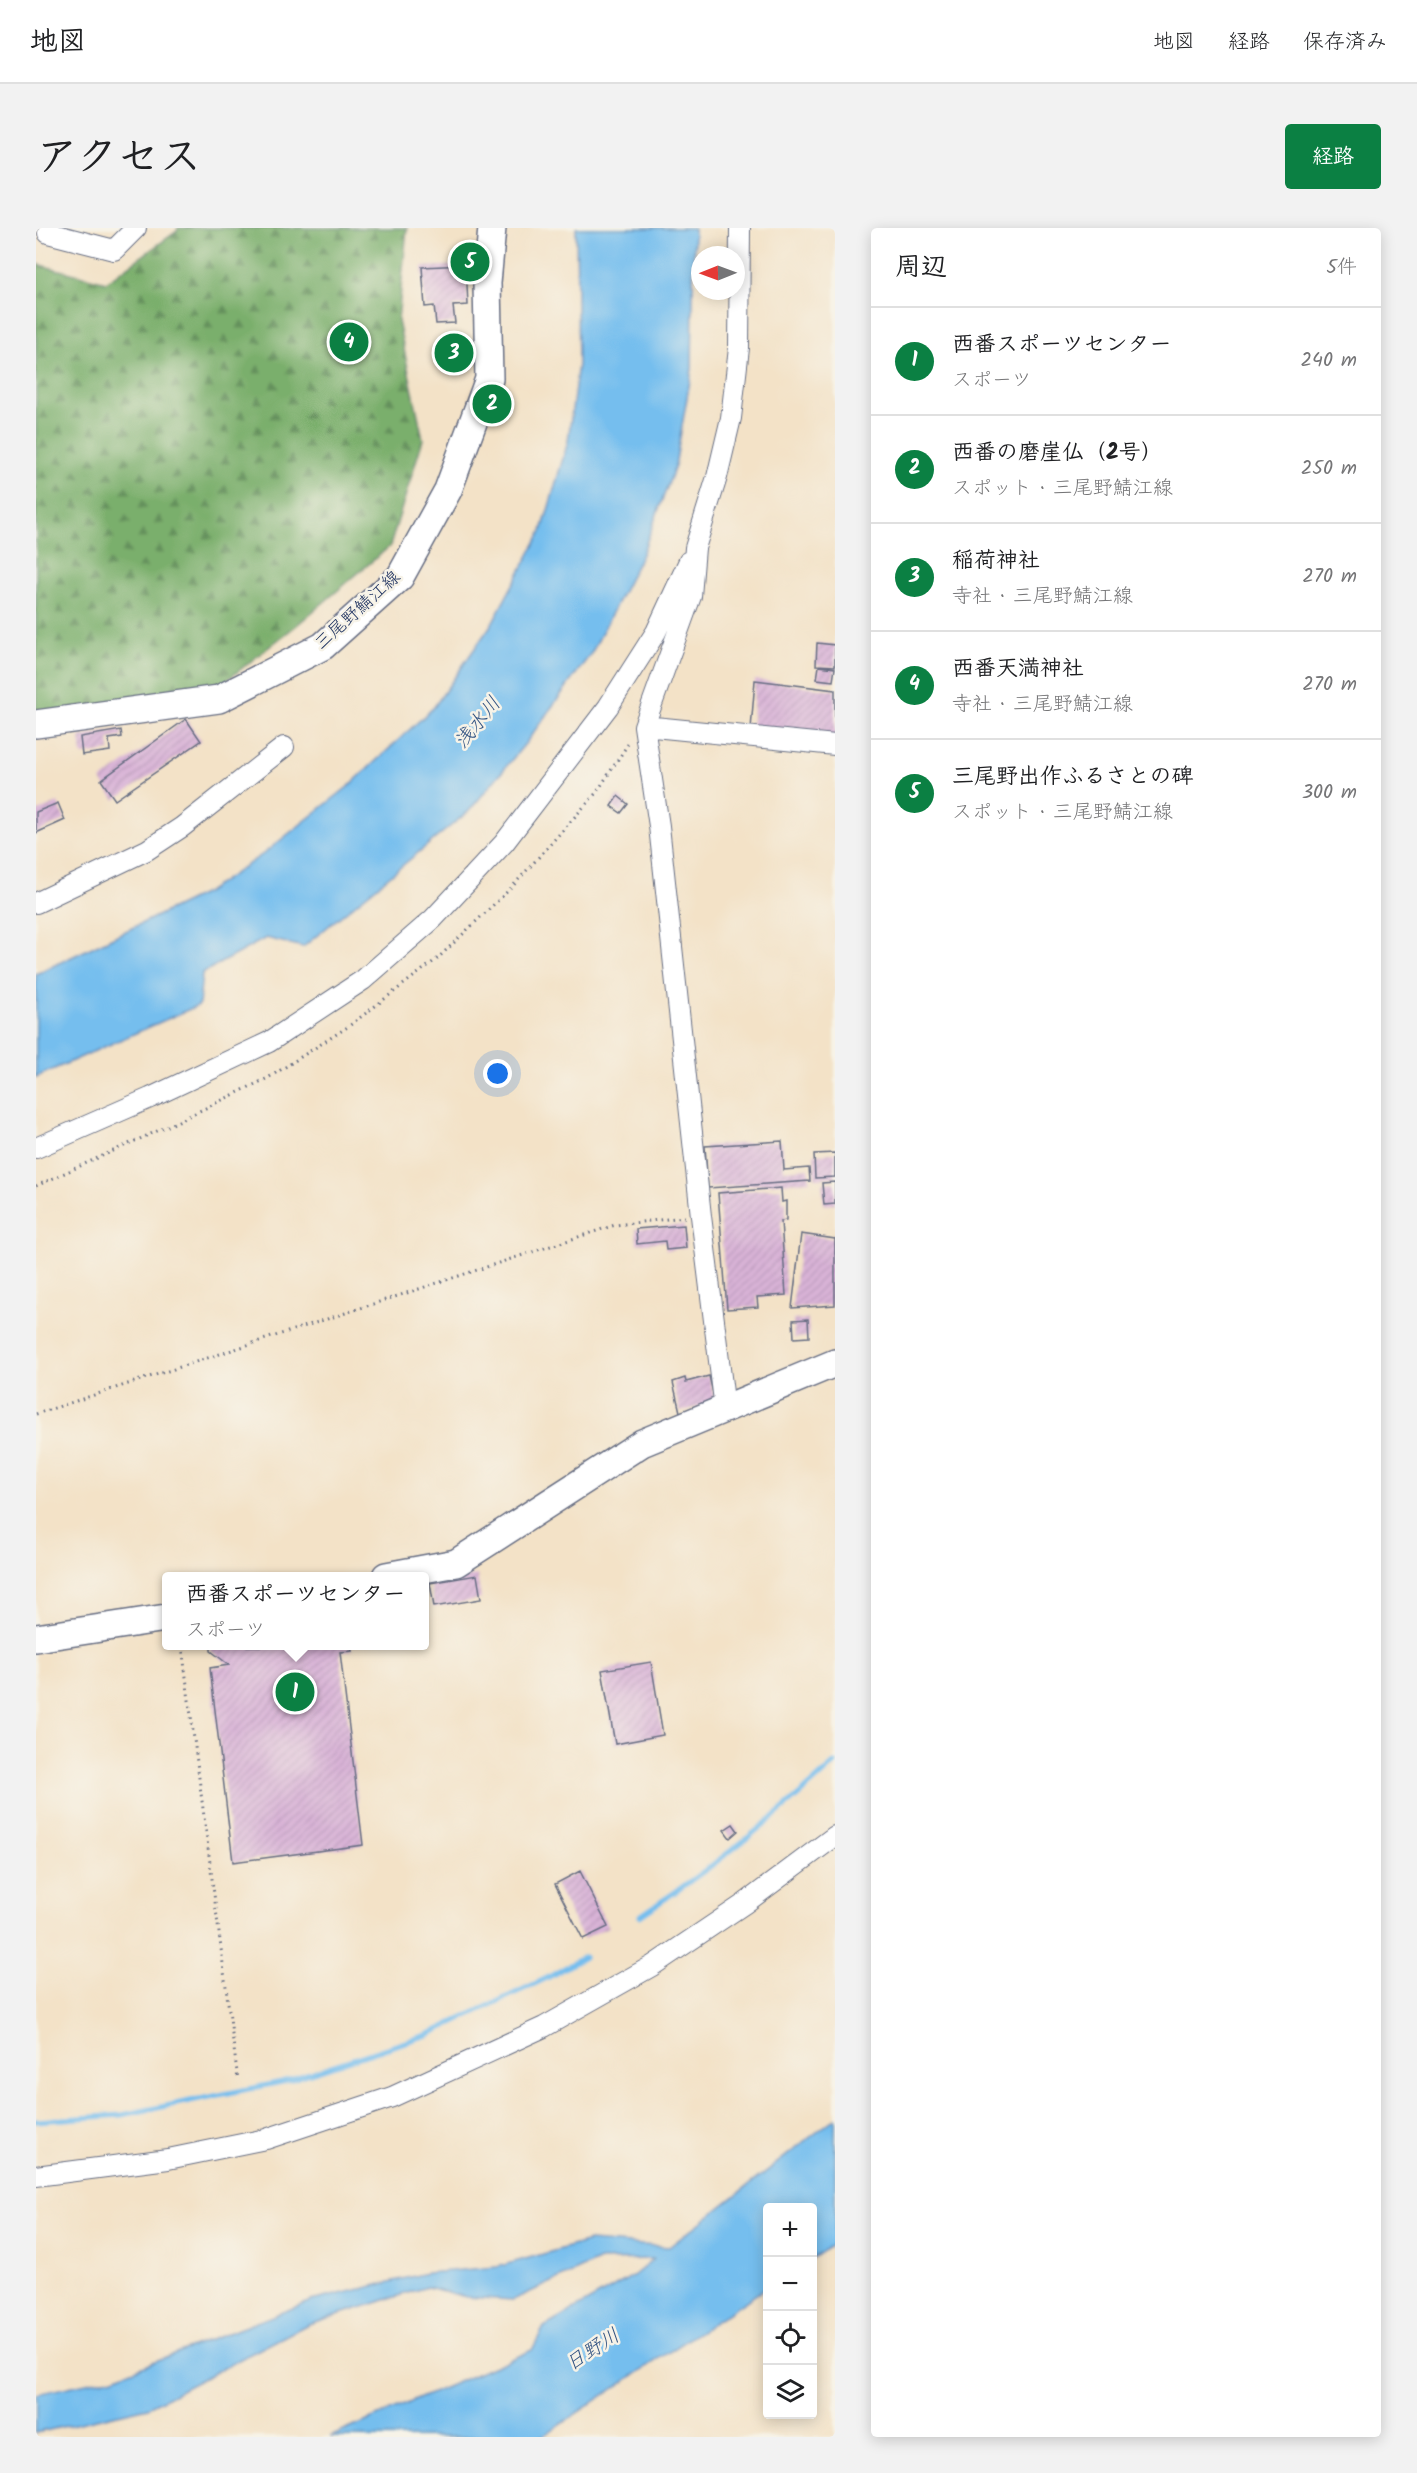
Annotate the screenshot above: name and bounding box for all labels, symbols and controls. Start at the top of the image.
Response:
text: 地図 [30,20,86,65]
text: 地図 [1153,26,1195,59]
text: 経路 [1228,26,1270,59]
text: 保存済み [1303,26,1387,59]
button: 経路 [1285,124,1381,189]
text: アクセス [36,125,201,192]
pin: 5 [450,240,490,285]
north arrow [691,246,745,300]
text: 周辺 [895,247,947,289]
text: 5件 [1326,252,1357,284]
pin: 4 [330,320,368,364]
text: 西番スポーツセンター [952,328,1172,363]
pin: 3 [434,330,474,376]
text: 1 [911,345,918,377]
text: 240 m [1300,345,1357,377]
text: スポーツ [952,365,1032,397]
pin: 2 [472,382,512,426]
text: 西番の磨崖仏（2号） [952,436,1163,471]
text: 2 [909,453,920,485]
text: 250 m [1301,453,1357,485]
text: スポット · 三尾野鯖江線 [952,473,1173,505]
text: 稲荷神社 [952,544,1040,579]
text: 3 [909,561,920,593]
text: 270 m [1302,561,1357,593]
street label: 三尾野鯖江線 [308,564,408,658]
text: 寺社 · 三尾野鯖江線 [952,581,1133,613]
text: 西番天満神社 [952,652,1084,687]
text: 4 [909,669,920,701]
text: 270 m [1302,669,1357,701]
text: 寺社 · 三尾野鯖江線 [952,689,1133,721]
water label: 浅水川 [447,690,510,757]
text: 三尾野出作ふるさとの碑 [952,760,1194,795]
text: 5 [909,777,920,809]
text: 300 m [1302,777,1357,809]
text: スポット · 三尾野鯖江線 [952,797,1173,829]
your location [483,1059,512,1088]
popup [162,1572,429,1650]
text: 西番スポーツセンター [186,1578,405,1613]
text: スポーツ [186,1615,265,1647]
pin: 1 [276,1670,314,1714]
map controls [763,2203,817,2419]
button: + [763,2203,817,2257]
button: − [763,2257,817,2311]
button: locate [763,2311,817,2365]
water label: 日野川 [559,2321,627,2380]
button: layers [763,2365,817,2419]

